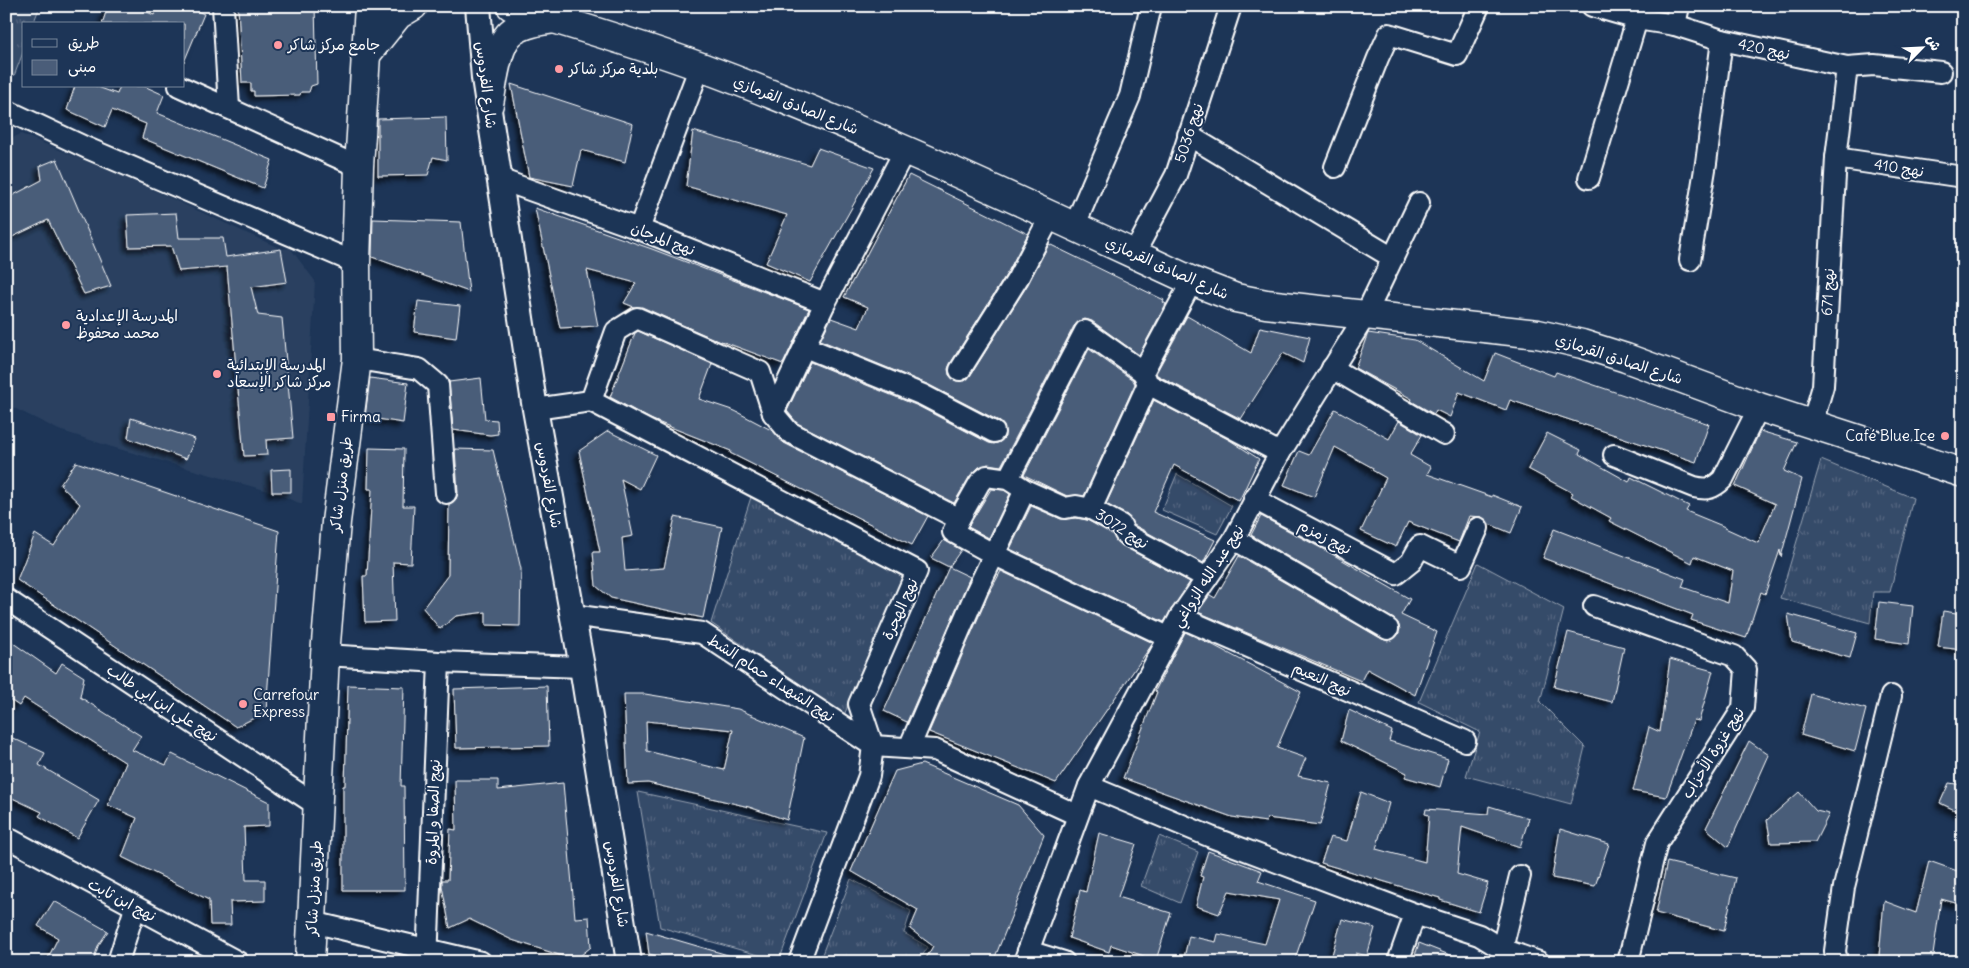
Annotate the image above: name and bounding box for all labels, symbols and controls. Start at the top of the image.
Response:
legend [22,22,185,88]
north arrow [1896,22,1946,72]
text: ش [1923,32,1945,53]
text: طريق [68,33,100,52]
street label: نهج 420 [1736,34,1792,64]
place label: جامع مركز شاكر [286,35,380,56]
marker: جامع مركز شاكر [272,39,284,51]
street label: شارع الفردوس [471,40,501,130]
text: مبنى [68,57,96,77]
place label: بلدية مركز شاكر [567,59,658,78]
marker: بلدية مركز شاكر [553,63,565,75]
street label: شارع الصادق القرمازي [730,71,861,140]
street label: نهج 5036 [1170,101,1208,165]
street label: نهج 410 [1873,154,1925,182]
street label: نهج المرجان [628,218,698,260]
street label: شارع الصادق القرمازي [1102,232,1232,305]
street label: نهج 671 [1817,268,1839,316]
place label: المدرسة الإعدادية محمد محفوظ [76,306,178,342]
marker: المدرسة الإعدادية محمد محفوظ [60,319,72,331]
street label: شارع الصادق القرمازي [1552,329,1685,390]
place label: المدرسة الإبتدائية مركز شاكر الإسعاد [227,355,332,392]
marker: المدرسة الإبتدائية مركز شاكر الإسعاد [211,368,223,380]
place label: Firma [341,407,381,426]
marker: Firma [325,411,337,423]
place label: Café Blue Ice [1845,426,1935,445]
marker: Café Blue Ice [1939,430,1951,442]
street label: طريق منزل شاكر [325,435,356,535]
street label: شارع الفردوس [532,440,566,530]
street label: نهج 3072 [1092,504,1152,554]
street label: نهج زمزم [1294,515,1355,560]
street label: نهج عبد الله الزواغي [1167,521,1251,633]
street label: نهج الهجرة [877,575,923,643]
street label: نهج الشهداء حمام الشط [703,629,838,727]
street label: نهج النعيم [1289,657,1354,703]
street label: نهج علي ابن ابي طالب [101,660,221,749]
place label: Carrefour Express [253,685,319,721]
marker: Carrefour Express [237,698,249,710]
street label: نهج غزوة الأحزاب [1677,704,1749,802]
street label: نهج الصفا و المروة [421,759,445,865]
street label: شارع الفردوس [600,839,634,929]
street label: طريق منزل شاكر [301,840,325,938]
street label: نهج ابن ثابت [84,874,160,926]

